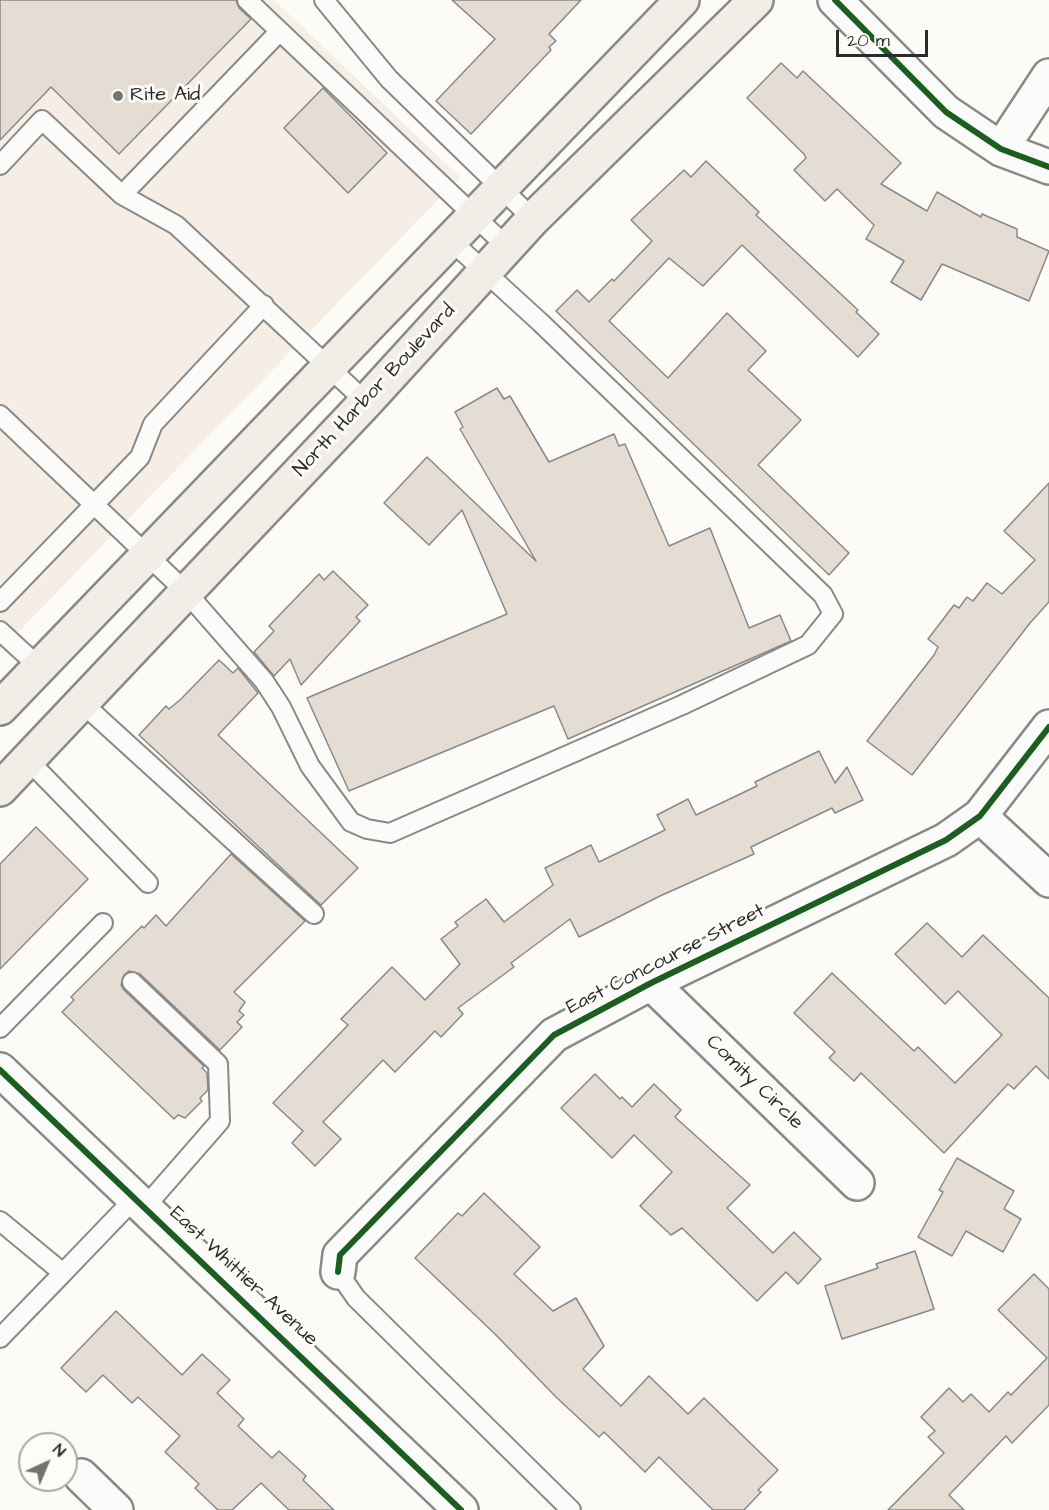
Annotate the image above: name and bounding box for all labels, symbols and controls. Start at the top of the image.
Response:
scale bar [839,18,930,56]
text: 20 m [847,28,890,53]
place label: Rite Aid [130,84,200,108]
marker: Rite Aid [111,89,125,103]
street label: North Harbor Boulevard [289,300,461,482]
street label: East Concourse Street [563,900,769,1020]
street label: Comity Circle [700,1031,808,1135]
street label: East Whittier Avenue [164,1202,322,1352]
north arrow [18,1432,78,1492]
text: N [48,1439,70,1462]

